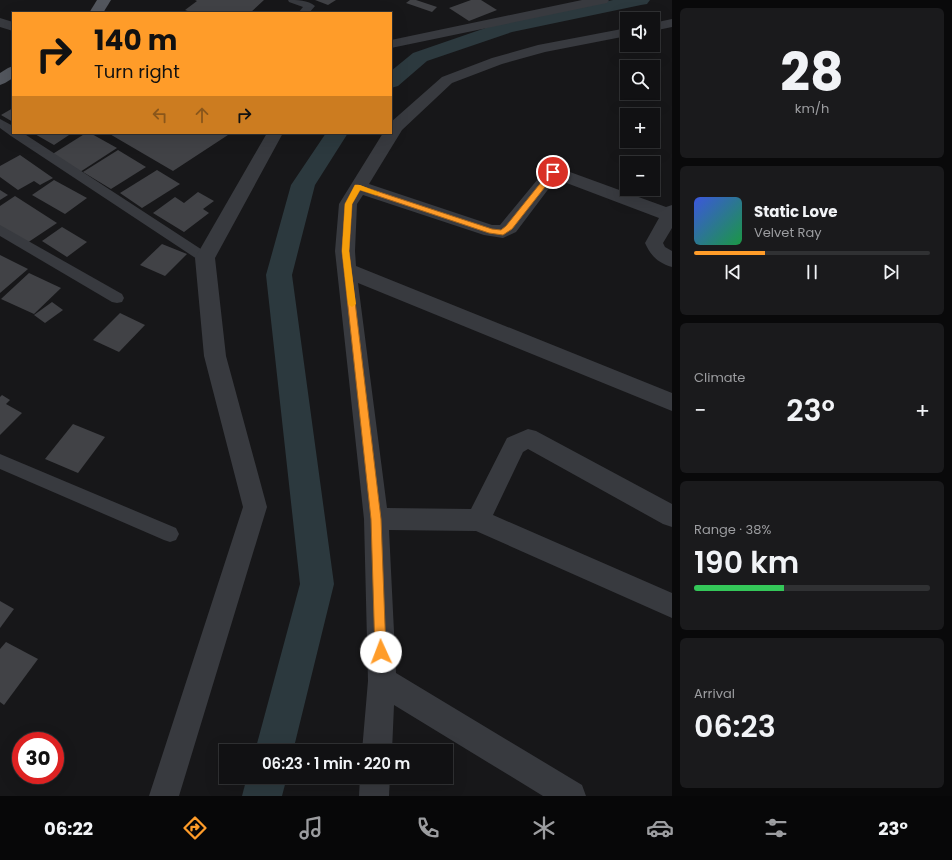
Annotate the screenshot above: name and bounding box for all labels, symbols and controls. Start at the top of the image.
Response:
map controls [620,12,660,196]
button: sound [620,12,660,52]
text: 140 m [94,21,177,60]
icon: right [28,28,80,80]
text: 28 [780,36,844,109]
text: Turn right [94,59,180,84]
button: search [620,60,660,100]
text: km/h [795,99,829,118]
icon: left [149,104,171,126]
icon: ahead [191,104,213,126]
icon: right [233,104,255,126]
button: + [620,108,660,148]
pin [536,155,570,189]
button: − [620,156,660,196]
icon: arrive [542,161,564,183]
text: Static Love [754,201,838,222]
text: Velvet Ray [754,223,822,242]
icon: previous [722,261,744,283]
icon: pause [801,261,823,283]
icon: next [880,261,902,283]
text: Climate [694,368,745,387]
text: 23° [786,389,835,432]
text: − [694,395,706,426]
text: + [915,395,930,426]
text: Range · 38% [694,520,771,539]
text: 190 km [694,541,799,584]
position arrow [360,631,402,673]
text: Arrival [694,684,735,703]
text: 06:23 [694,705,776,748]
speed limit sign: 30 [12,732,64,784]
text: 06:23 · 1 min · 220 m [262,753,410,774]
icon: directions [181,814,209,842]
icon: music [297,814,325,842]
icon: phone [414,814,442,842]
icon: climate [530,814,558,842]
icon: car [646,814,674,842]
icon: filters [762,814,790,842]
text: 06:22 [44,816,93,841]
text: 23° [878,816,908,841]

